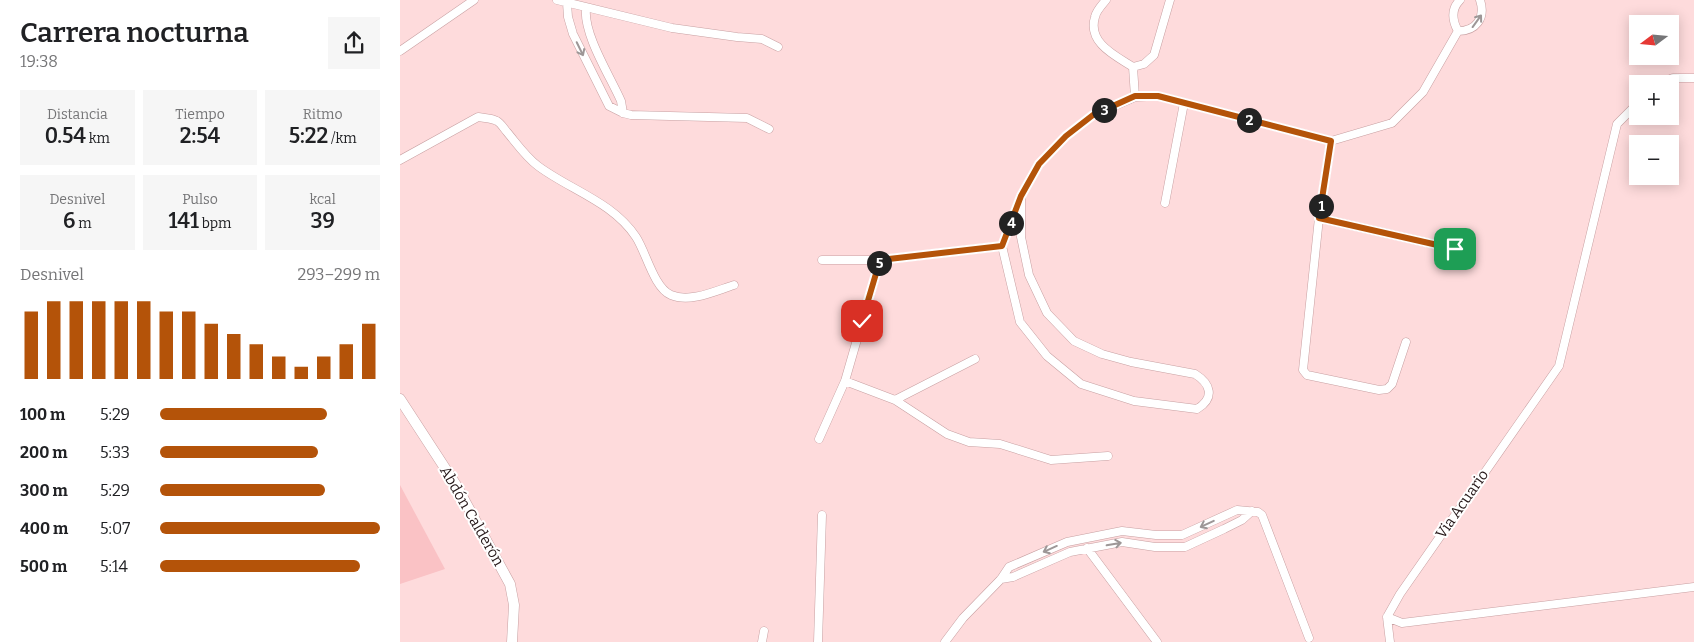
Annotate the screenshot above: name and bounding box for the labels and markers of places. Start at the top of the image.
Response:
pin: 3 [1092,98,1116,122]
pin: 2 [1236,108,1262,132]
pin: 1 [1308,194,1334,218]
pin: 4 [998,210,1024,236]
pin [1434,228,1476,270]
pin: 5 [866,250,892,276]
pin [841,300,883,342]

